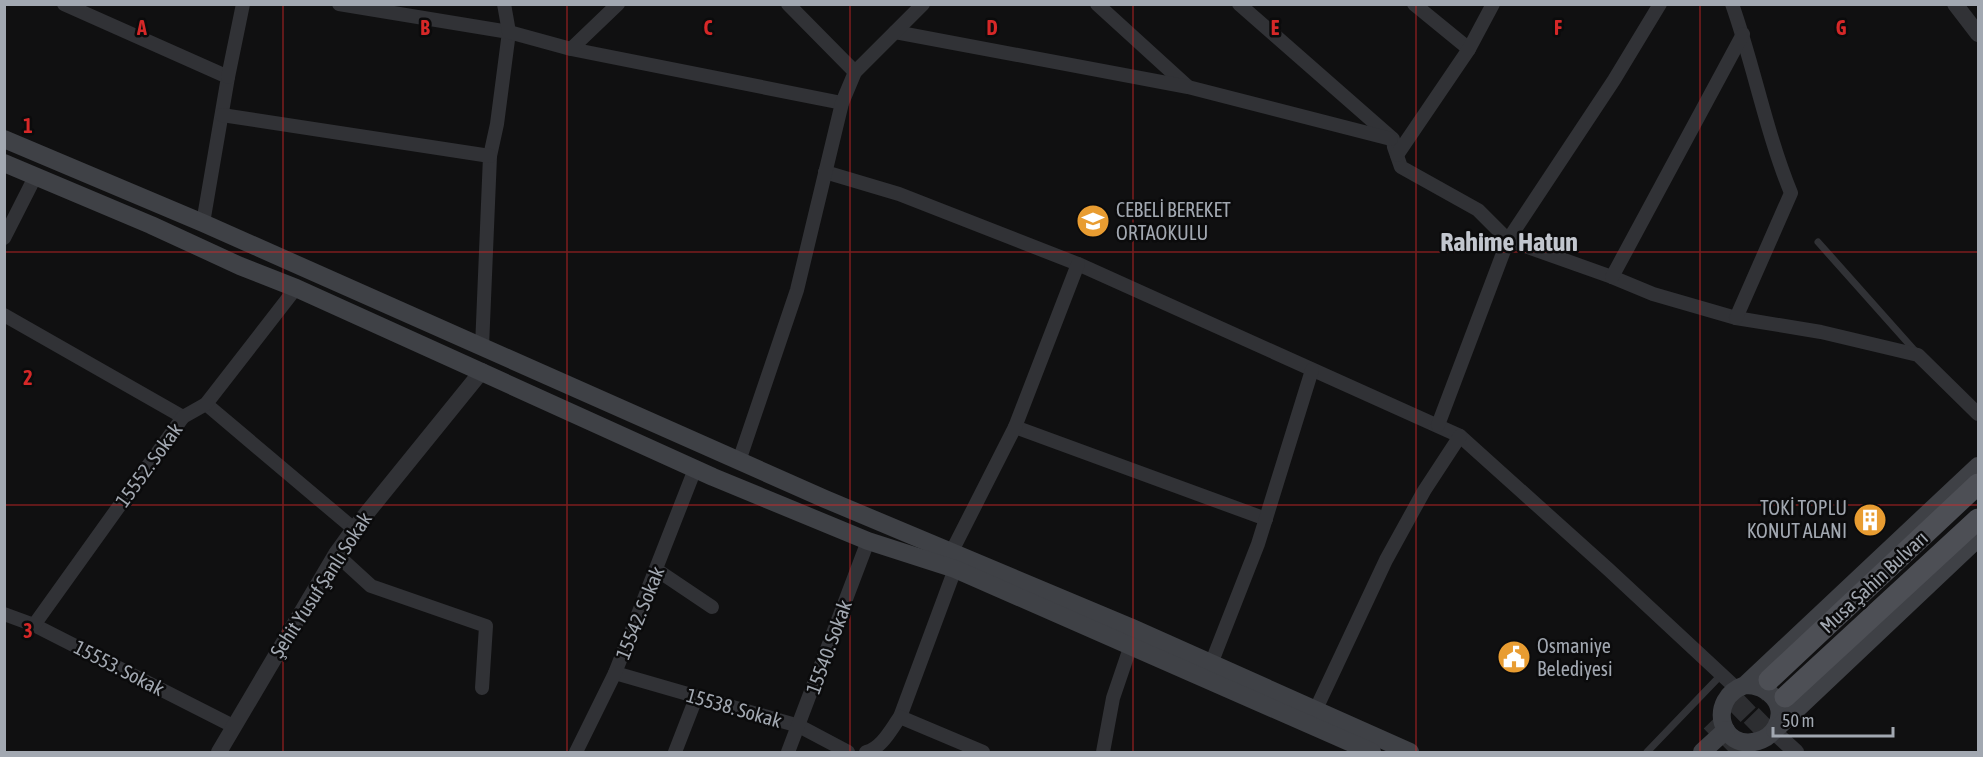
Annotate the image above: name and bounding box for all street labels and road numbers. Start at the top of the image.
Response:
street label: 15552. Sokak [110,418,187,511]
street label: Şehit Yusuf Şanlı Sokak [265,508,376,662]
street label: Musa Şahin Bulvarı [1815,526,1932,637]
street label: 15542. Sokak [611,563,669,663]
street label: 15540. Sokak [801,597,856,697]
street label: 15553. Sokak [70,635,168,700]
street label: 15538. Sokak [684,683,785,732]

